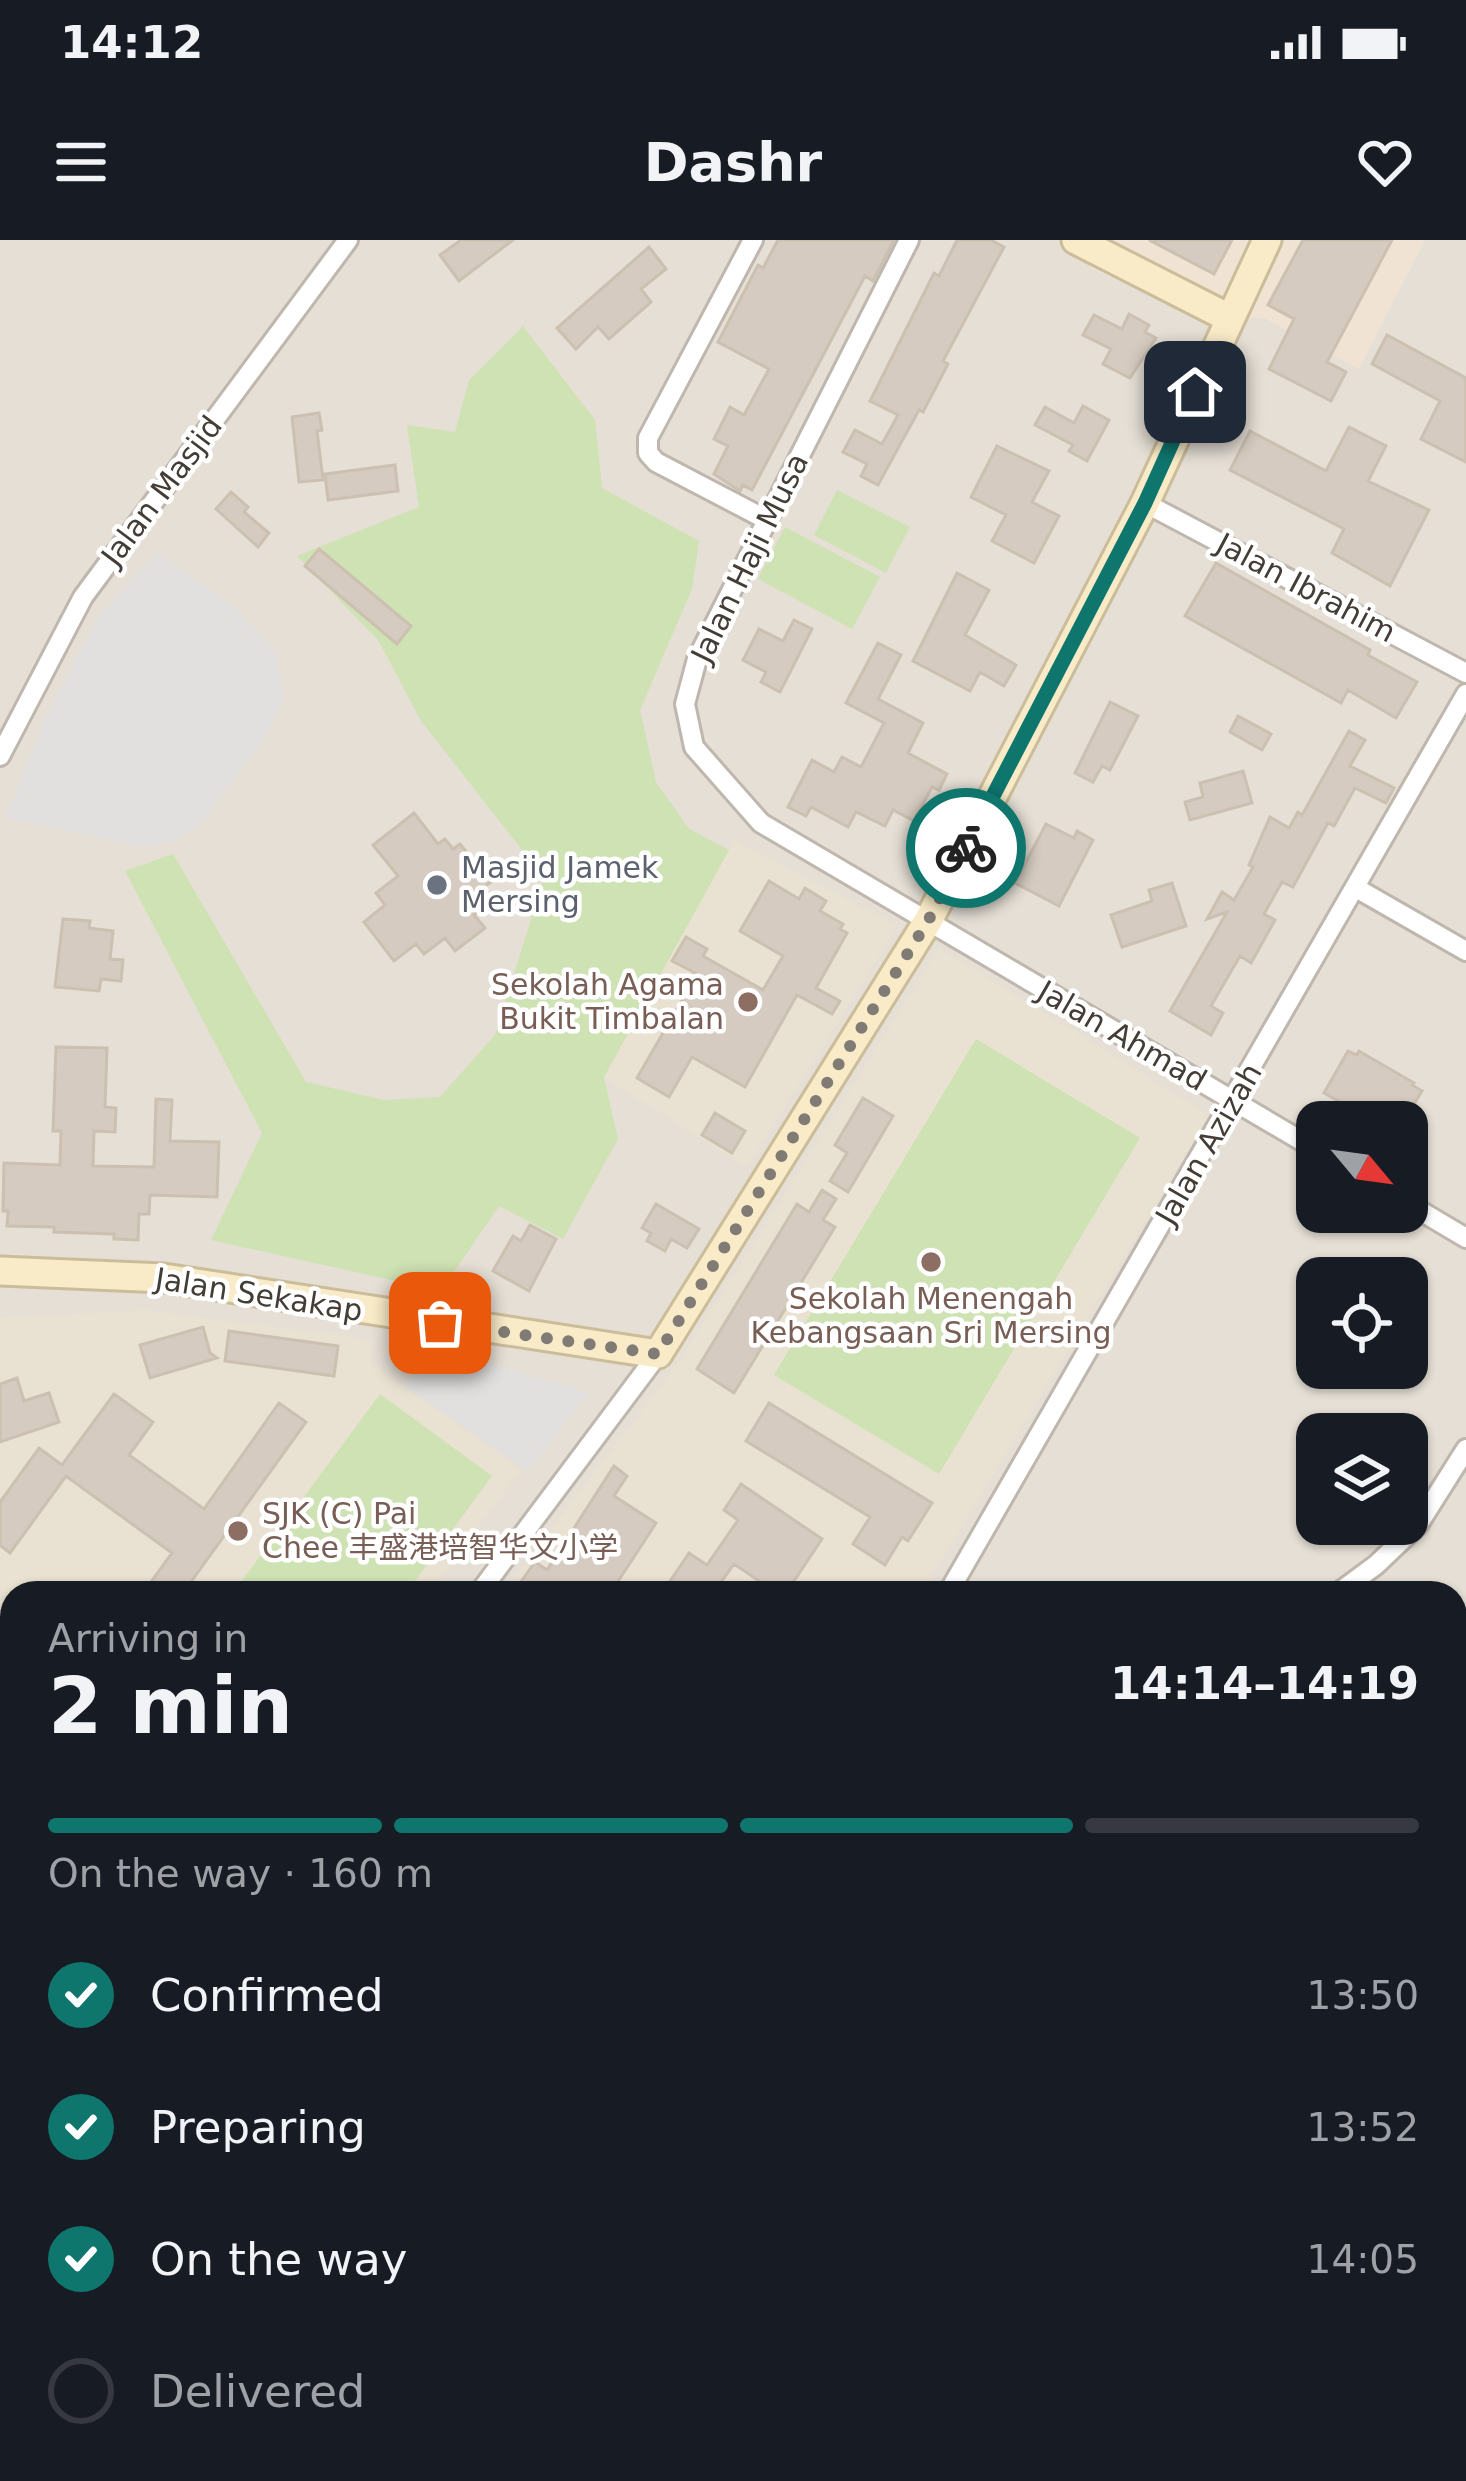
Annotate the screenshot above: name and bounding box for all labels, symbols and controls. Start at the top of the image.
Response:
text: 14:12 [60,16,203,69]
icon: menu [48,129,114,195]
icon: heart [1352,129,1418,195]
text: Dashr [644,131,822,194]
pin [1144,341,1246,443]
icon: home [1162,359,1228,425]
street label: Jalan Masjid [93,409,229,574]
street label: Jalan Haji Musa [683,447,815,670]
street label: Jalan Ibrahim [1209,525,1402,649]
courier [906,788,1026,908]
icon: bike [933,815,999,881]
place label: Masjid Jamek Mersing [461,850,659,919]
marker: Masjid Jamek Mersing [424,872,450,898]
place label: Sekolah Agama Bukit Timbalan [491,967,724,1036]
street label: Jalan Ahmad [1030,972,1213,1098]
marker: Sekolah Agama Bukit Timbalan [735,989,761,1015]
street label: Jalan Azizah [1147,1057,1269,1232]
north arrow [1296,1101,1428,1233]
map controls [1296,1101,1428,1545]
marker: Sekolah Menengah Kebangsaan Sri Mersing [918,1249,944,1275]
button: locate [1296,1257,1428,1389]
street label: Jalan Sekakap [151,1261,365,1328]
pin [389,1272,491,1374]
place label: Sekolah Menengah Kebangsaan Sri Mersing [750,1281,1112,1350]
icon: bag [407,1290,473,1356]
button: layers [1296,1413,1428,1545]
place label: SJK (C) Pai Chee 丰盛港培智华文小学 [262,1496,618,1565]
marker: SJK (C) Pai Chee 丰盛港培智华文小学 [225,1518,251,1544]
text: Arriving in [48,1616,248,1661]
text: 14:14–14:19 [1110,1657,1419,1710]
text: 2 min [48,1661,293,1751]
text: On the way · 160 m [48,1851,433,1896]
icon: check [48,1962,114,2028]
text: Confirmed [150,1969,384,2022]
text: 13:50 [1307,1973,1419,2018]
icon: check [48,2094,114,2160]
text: Preparing [150,2101,366,2154]
text: 13:52 [1307,2105,1419,2150]
icon: check [48,2226,114,2292]
text: On the way [150,2233,407,2286]
text: 14:05 [1307,2237,1419,2282]
text: Delivered [150,2365,365,2418]

